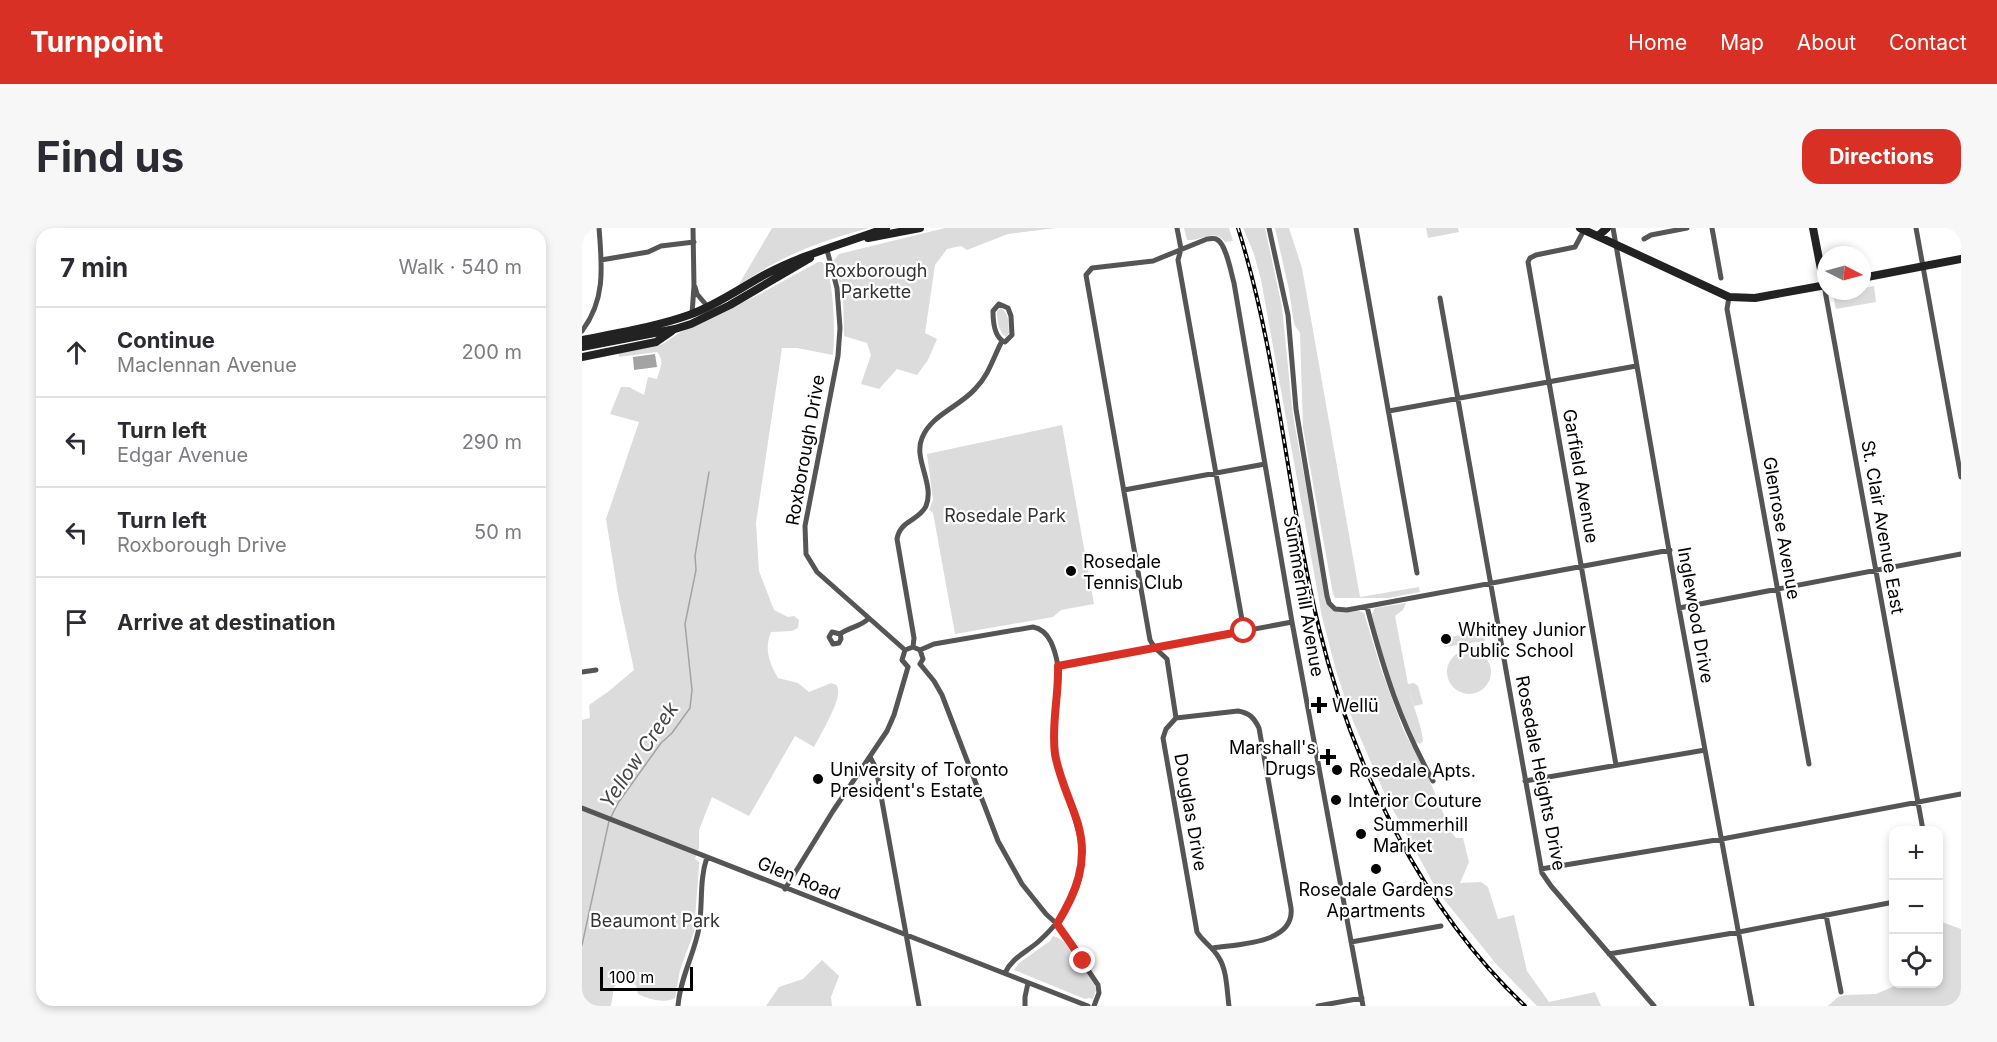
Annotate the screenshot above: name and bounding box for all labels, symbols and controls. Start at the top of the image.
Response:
text: Turnpoint [30,25,163,59]
text: Home [1628,30,1687,55]
text: Map [1720,30,1764,55]
text: About [1797,30,1856,55]
text: Contact [1889,30,1967,55]
button: Directions [1802,129,1961,184]
text: Find us [36,131,184,182]
north arrow [1817,246,1871,300]
text: 7 min [60,252,128,283]
text: Walk · 540 m [398,255,522,279]
park label: Roxborough Parkette [825,260,927,302]
text: Continue [117,327,215,353]
icon: ahead [60,336,93,369]
text: 200 m [461,340,522,364]
text: Maclennan Avenue [117,353,297,377]
street label: Roxborough Drive [781,373,829,527]
street label: Garfield Avenue [1559,407,1603,545]
text: Turn left [117,417,207,443]
icon: left [60,426,93,459]
text: 290 m [462,430,522,454]
street label: St. Clair Avenue East [1857,438,1909,616]
text: Edgar Avenue [117,443,248,467]
street label: Glenrose Avenue [1759,455,1805,601]
park label: Rosedale Park [944,505,1066,526]
text: Turn left [117,507,207,533]
street label: Summerhill Avenue [1279,514,1329,678]
icon: left [60,516,93,549]
text: 50 m [474,520,522,544]
text: Roxborough Drive [117,533,287,557]
street label: Inglewood Drive [1674,545,1718,685]
place label: Rosedale Tennis Club [1083,551,1183,593]
marker: Rosedale Tennis Club [1064,564,1078,578]
icon: arrive [60,606,93,639]
text: Arrive at destination [117,609,336,635]
route start [1230,617,1256,643]
place label: Whitney Junior Public School [1458,619,1586,661]
marker: Whitney Junior Public School [1439,632,1453,646]
street label: Rosedale Heights Drive [1512,674,1570,872]
place label: Wellü [1332,695,1379,716]
marker: Wellü [1310,696,1328,714]
water label: Yellow Creek [595,697,684,813]
place label: Marshall's Drugs [1229,737,1316,779]
marker: Marshall's Drugs [1321,750,1335,764]
street label: Douglas Drive [1170,751,1212,873]
place label: University of Toronto President's Estate [830,759,1009,801]
place label: Rosedale Apts. [1349,760,1476,781]
marker: Rosedale Apts. [1330,763,1344,777]
marker: University of Toronto President's Estate [811,772,825,786]
place label: Interior Couture [1348,790,1482,811]
marker: Interior Couture [1329,793,1343,807]
place label: Summerhill Market [1373,814,1468,856]
map controls [1889,826,1943,988]
button: + [1889,826,1943,880]
marker: Summerhill Market [1354,827,1368,841]
street label: Glen Road [755,852,843,904]
marker: Rosedale Gardens Apartments [1369,862,1383,876]
place label: Rosedale Gardens Apartments [1299,879,1453,921]
button: − [1889,880,1943,934]
park label: Beaumont Park [590,910,720,931]
button: locate [1889,934,1943,988]
route end [1069,947,1095,973]
scale bar [600,964,693,992]
text: 100 m [609,967,654,987]

